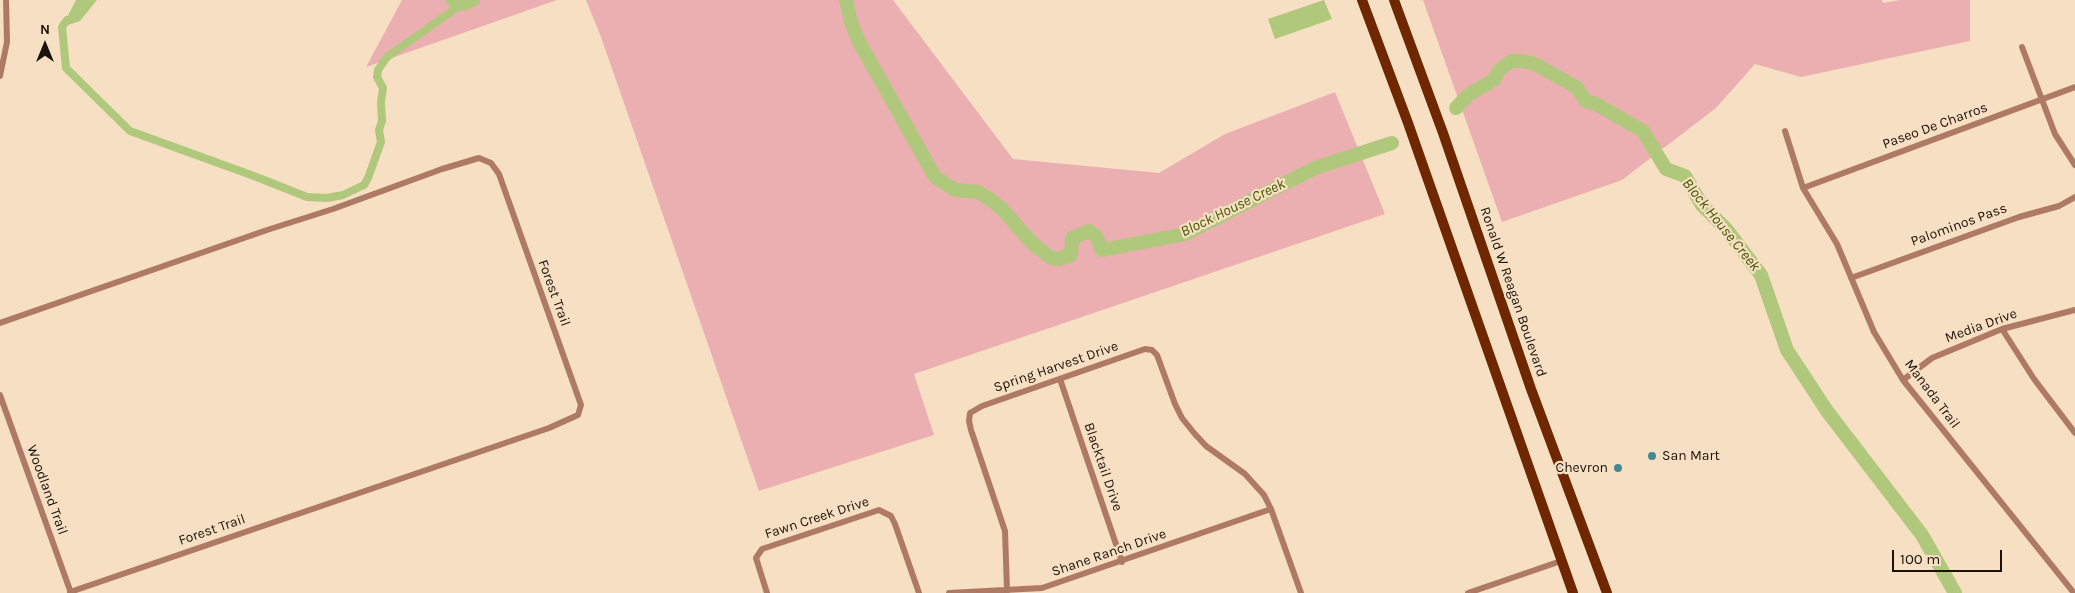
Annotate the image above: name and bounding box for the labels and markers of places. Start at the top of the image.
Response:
place label: San Mart [1662,448,1720,464]
marker: San Mart [1646,450,1658,462]
place label: Chevron [1556,460,1608,476]
marker: Chevron [1612,462,1624,474]

